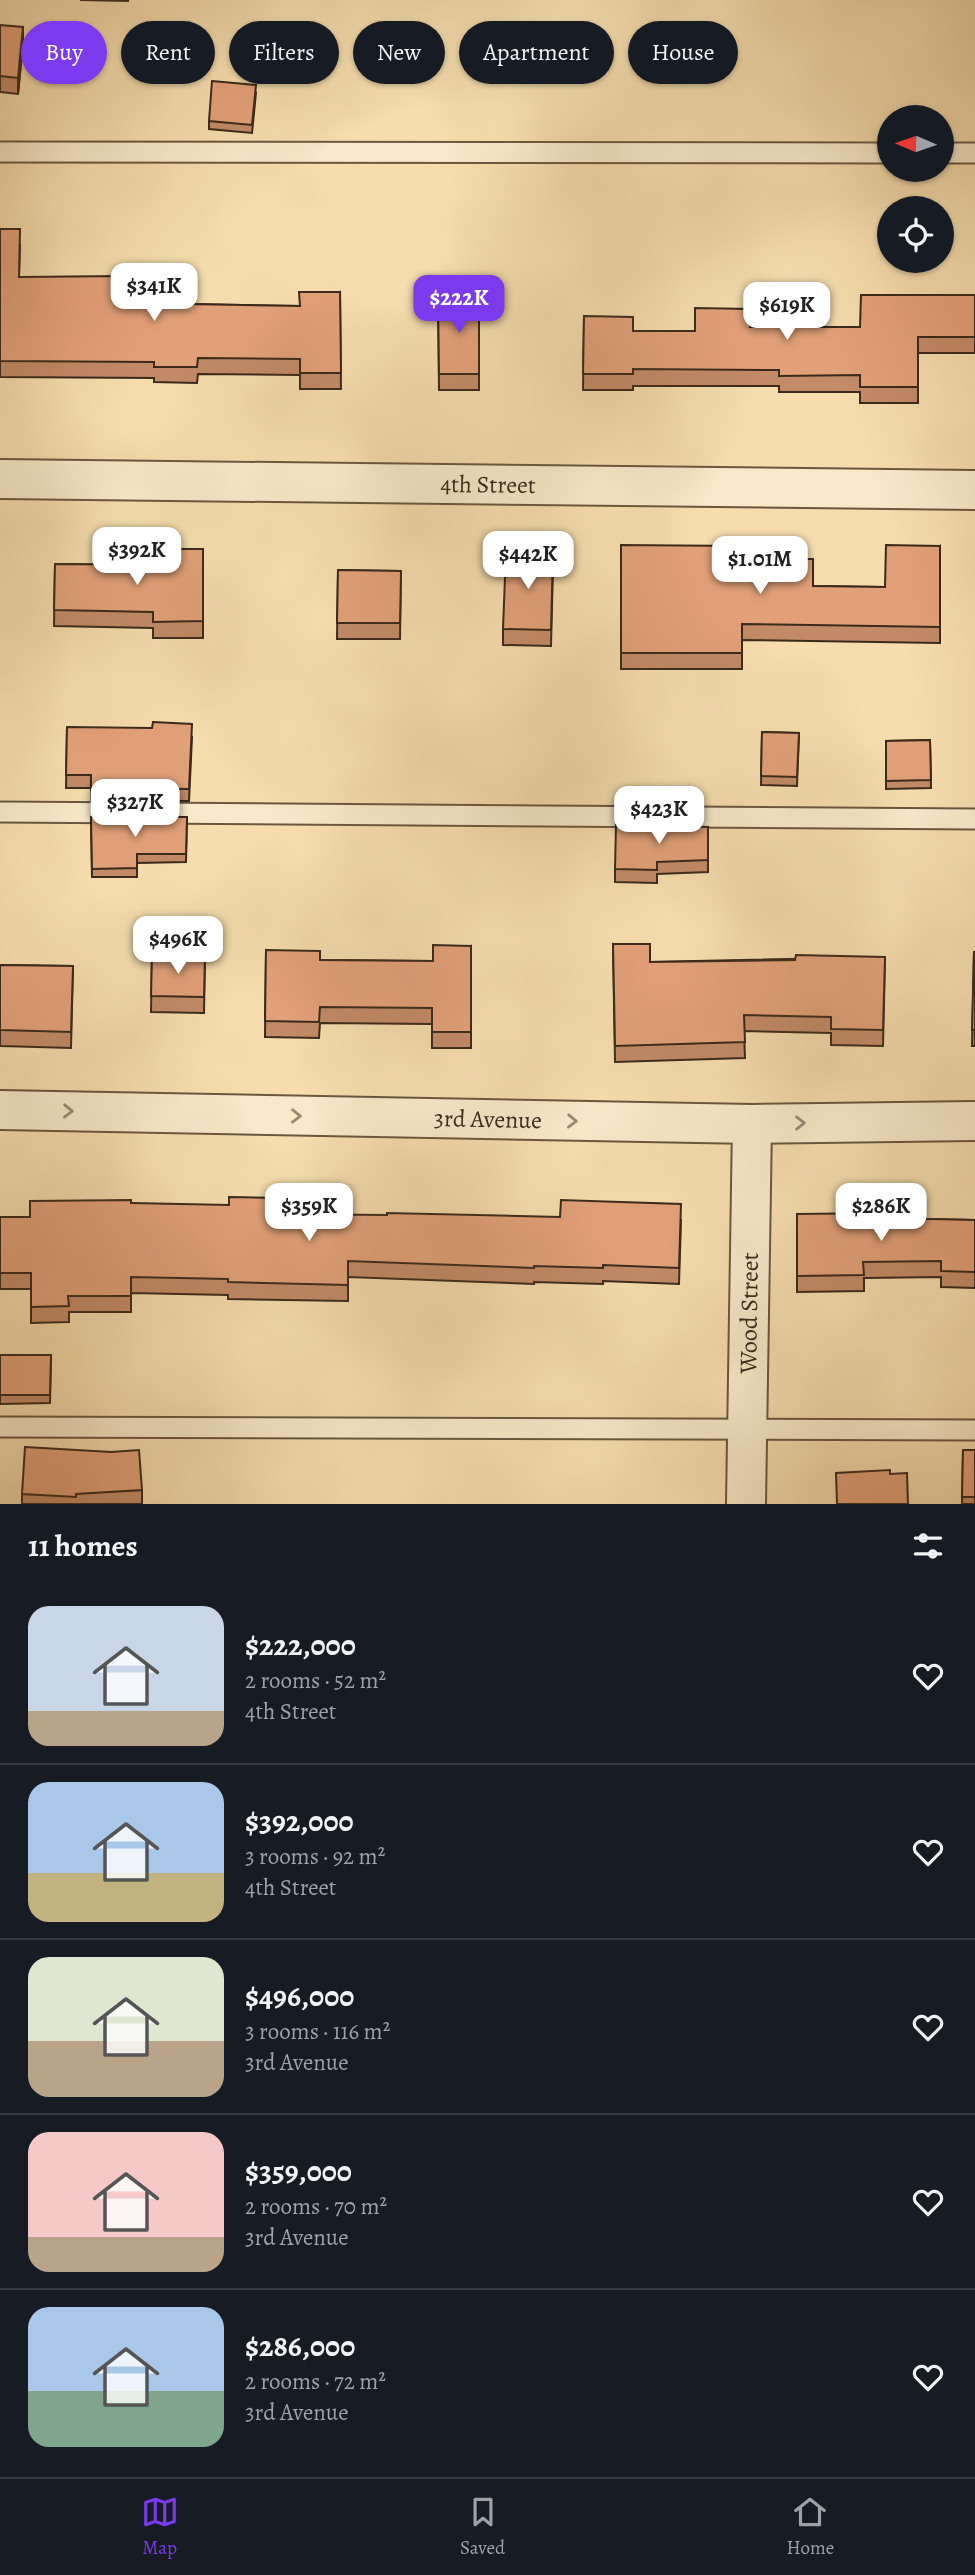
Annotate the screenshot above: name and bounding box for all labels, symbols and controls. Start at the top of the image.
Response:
chip: Buy [21,21,107,84]
chip: Rent [121,21,215,84]
chip: Filters [229,21,339,84]
chip: New [353,21,445,84]
chip: Apartment [459,21,614,84]
chip: House [628,21,738,84]
north arrow [877,105,954,182]
map controls [877,105,954,273]
button: locate [877,196,954,273]
pin: $341K [105,264,203,323]
text: $341K [127,270,181,301]
pin: $222K [410,276,508,335]
text: $222K [429,282,489,313]
pin: $619K [738,282,836,342]
text: $619K [759,289,815,320]
street label: 4th Street [440,468,536,501]
pin: $392K [88,528,186,587]
pin: $442K [479,532,577,591]
text: $392K [108,534,166,565]
pin: $1.01M [703,536,817,596]
text: $442K [499,538,557,569]
text: $1.01M [728,543,792,574]
pin: $327K [86,780,184,839]
text: $327K [107,786,163,817]
pin: $423K [610,786,708,846]
text: $423K [630,793,688,824]
pin: $496K [129,916,227,976]
text: $496K [149,923,207,954]
street label: 3rd Avenue [434,1102,542,1136]
one-way arrow [63,1104,74,1119]
one-way arrow [290,1108,301,1123]
one-way arrow [567,1113,578,1128]
one-way arrow [795,1115,805,1131]
pin: $359K [260,1184,358,1243]
pin: $286K [832,1184,930,1243]
text: $359K [281,1190,337,1221]
text: $286K [852,1190,910,1221]
street label: Wood Street [732,1252,766,1375]
text: 11 homes [28,1526,138,1566]
icon: filters [909,1527,947,1565]
text: $222,000 [245,1625,356,1665]
icon: home [84,1634,168,1718]
icon: heart [909,1657,947,1695]
text: 2 rooms · 52 m² [245,1665,386,1696]
text: 4th Street [245,1696,336,1727]
text: $392,000 [245,1801,354,1841]
icon: home [84,1810,168,1894]
icon: heart [909,1833,947,1871]
text: 3 rooms · 92 m² [245,1841,385,1872]
text: 4th Street [245,1872,336,1903]
text: $496,000 [245,1976,354,2016]
icon: home [84,1985,168,2069]
icon: heart [909,2008,947,2046]
text: 3 rooms · 116 m² [245,2016,390,2047]
text: 3rd Avenue [245,2047,349,2078]
text: $359,000 [245,2151,352,2191]
icon: home [84,2160,168,2244]
icon: heart [909,2183,947,2221]
text: 2 rooms · 70 m² [245,2191,387,2222]
text: 3rd Avenue [245,2222,349,2253]
text: $286,000 [245,2326,355,2366]
icon: home [84,2335,168,2419]
icon: heart [909,2358,947,2396]
text: 2 rooms · 72 m² [245,2366,386,2397]
text: 3rd Avenue [245,2397,349,2428]
tab: Map [141,2493,179,2561]
tab: Saved [460,2493,505,2561]
tab: Home [787,2493,834,2561]

